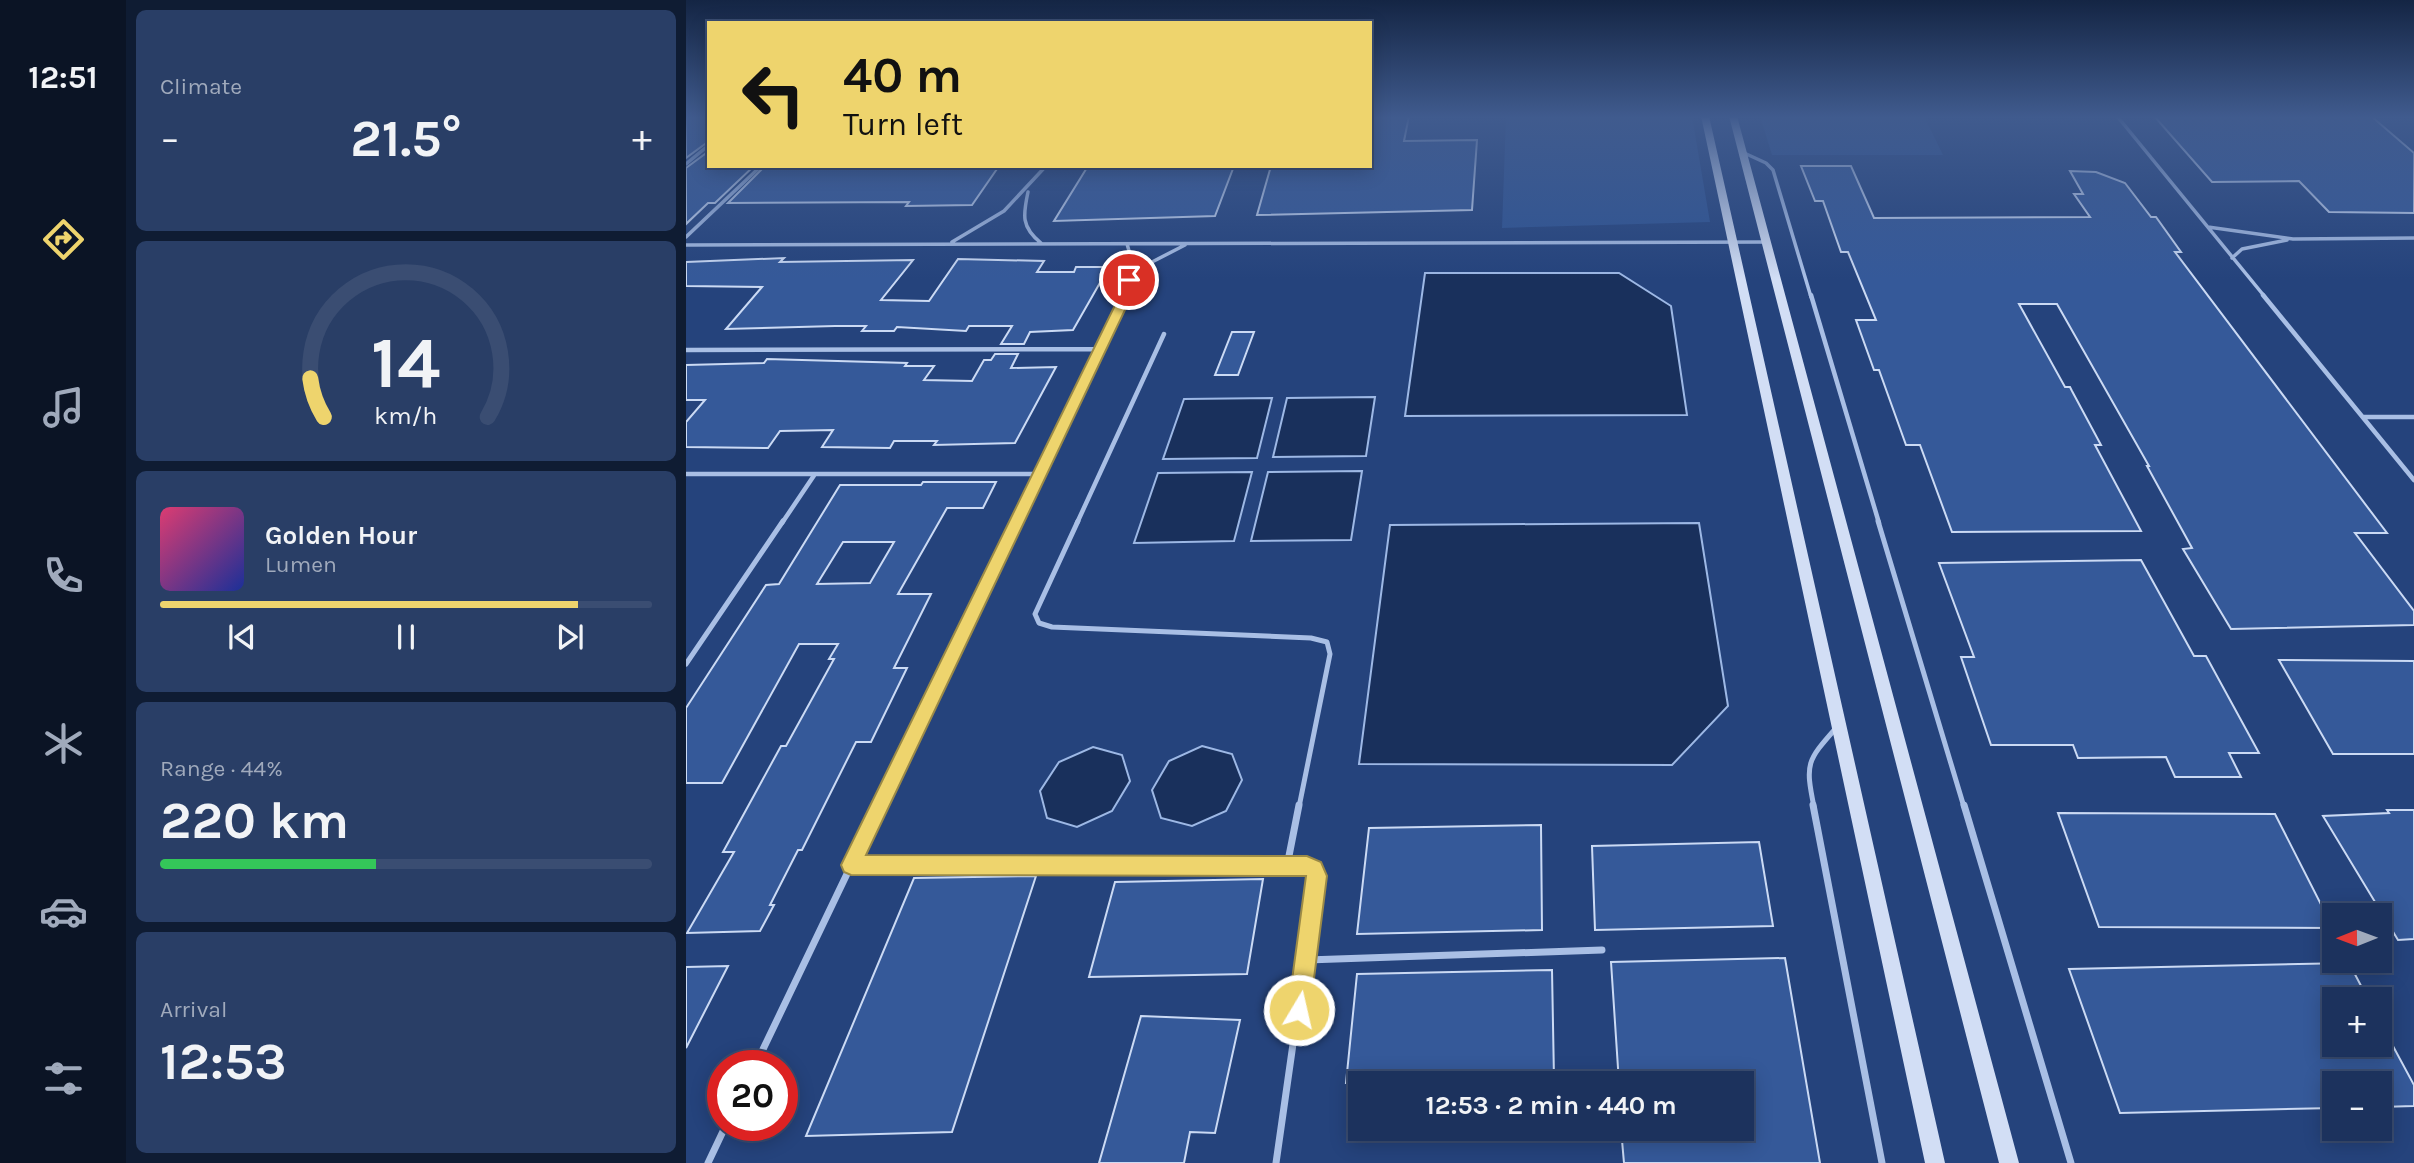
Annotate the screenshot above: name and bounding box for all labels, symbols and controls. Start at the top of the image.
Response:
text: 40 m [843,47,962,104]
icon: left [728,49,819,140]
text: 12:51 [28,59,98,96]
text: Climate [160,73,242,100]
text: Turn left [843,106,963,143]
text: 21.5° [350,108,462,169]
text: − [160,116,180,161]
text: + [632,116,652,161]
icon: directions [39,215,88,264]
pin [1099,250,1159,310]
icon: arrive [1110,261,1148,299]
text: 14 [371,320,441,405]
icon: music [39,383,88,432]
text: km/h [374,401,438,430]
text: Golden Hour [265,520,417,551]
icon: phone [39,551,88,600]
text: Lumen [265,551,337,578]
icon: previous [223,618,261,656]
icon: pause [387,618,425,656]
icon: next [551,618,589,656]
icon: climate [39,719,88,768]
text: Range · 44% [160,755,283,782]
text: 220 km [160,790,349,851]
icon: car [39,887,88,936]
north arrow [2322,903,2392,973]
map controls [2322,903,2392,1141]
position arrow [1262,973,1336,1047]
button: + [2322,987,2392,1057]
text: Arrival [160,996,227,1023]
text: 12:53 [160,1031,287,1092]
speed limit sign: 20 [707,1050,798,1141]
icon: filters [39,1054,88,1103]
button: − [2322,1071,2392,1141]
text: 12:53 · 2 min · 440 m [1425,1090,1677,1121]

